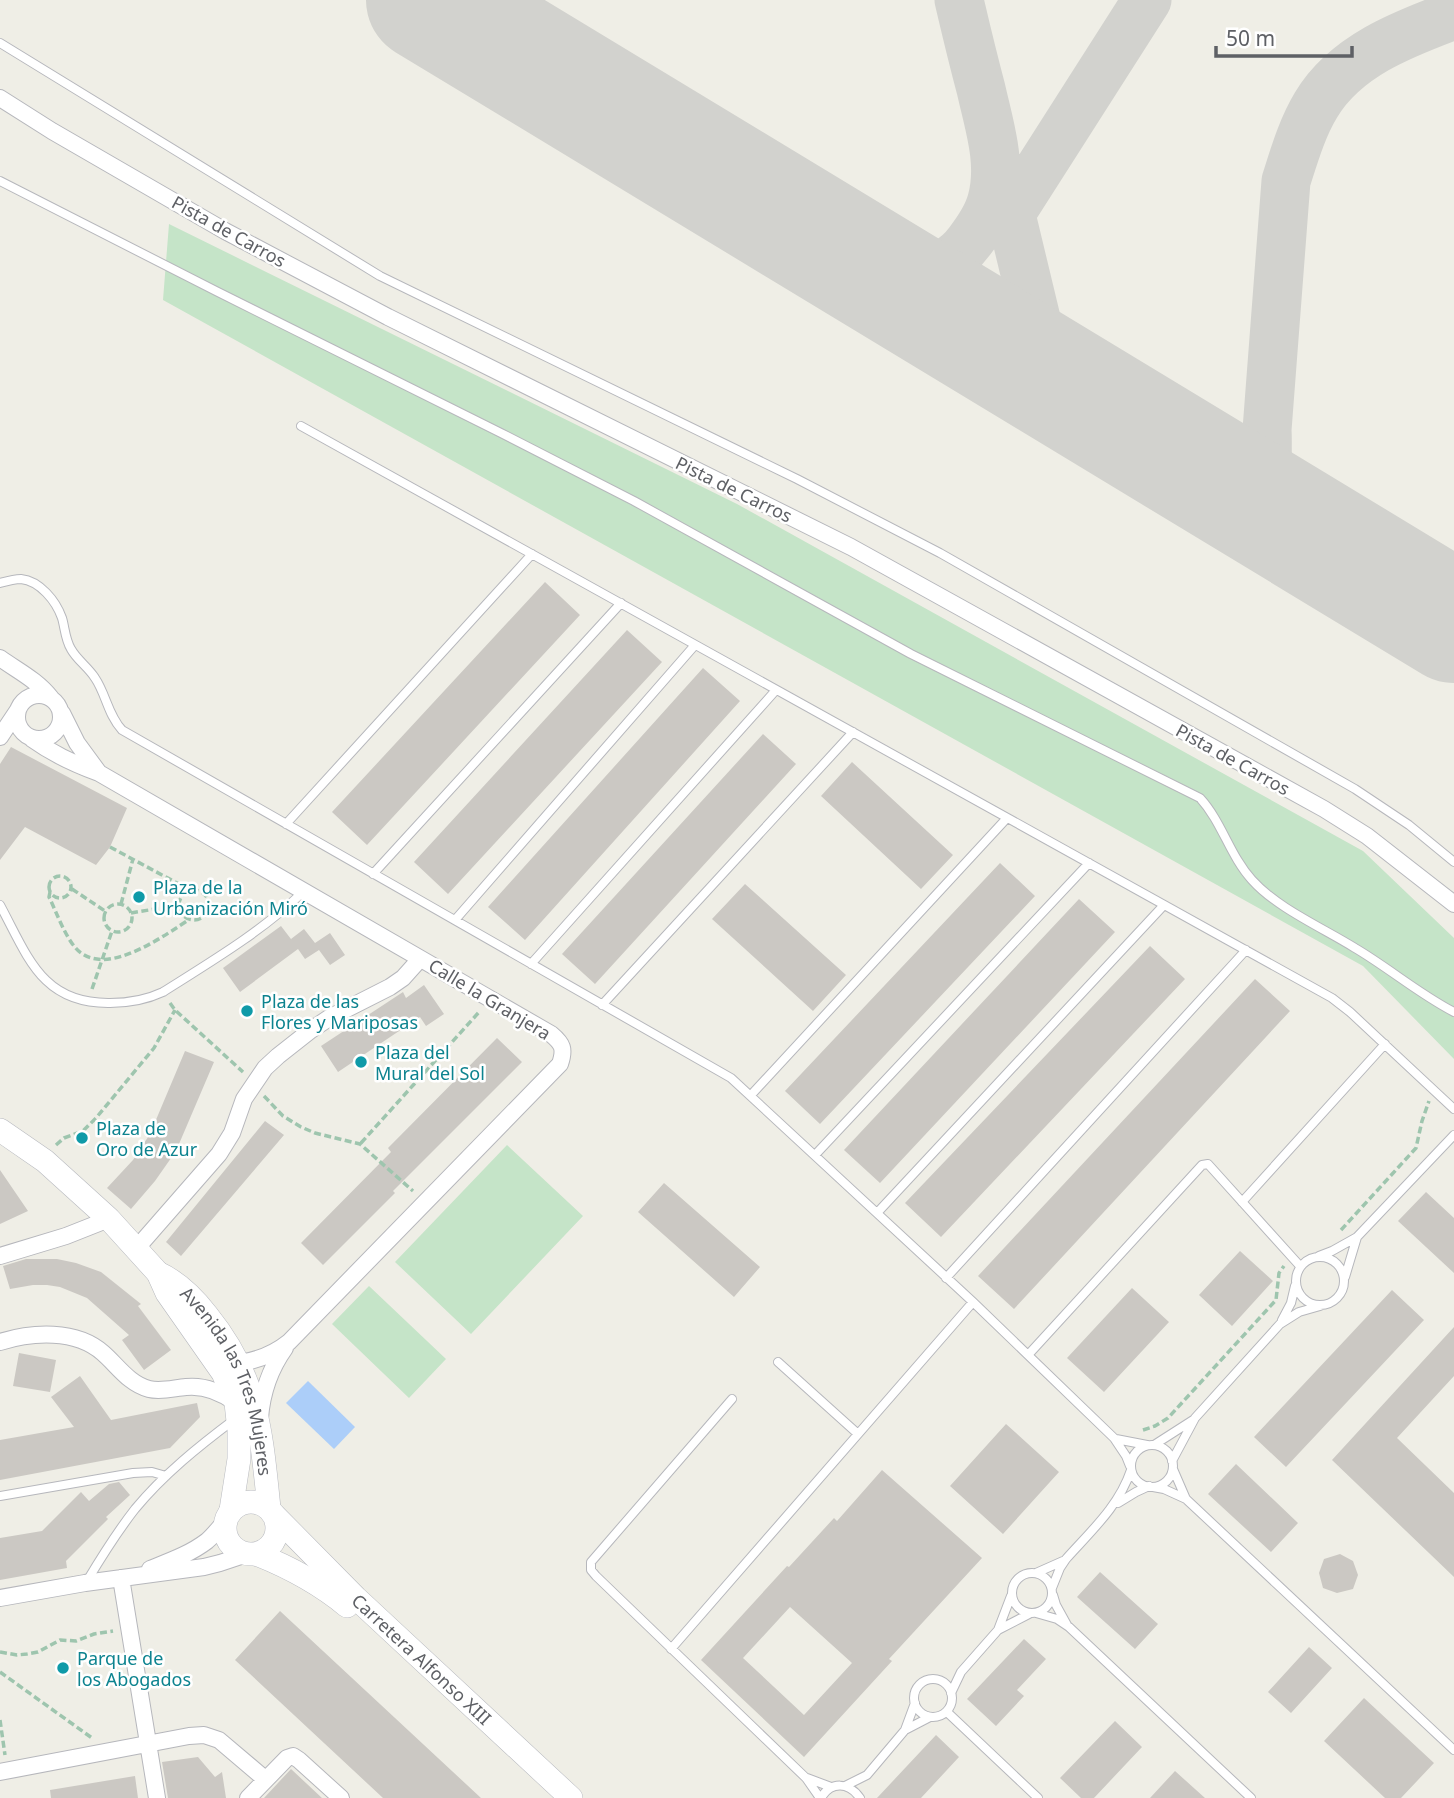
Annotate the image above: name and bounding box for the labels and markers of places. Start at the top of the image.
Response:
place label: Plaza de la Urbanización Miró [153,875,308,920]
marker: Plaza de la Urbanización Miró [131,889,147,905]
place label: Plaza de las Flores y Mariposas [261,989,418,1034]
marker: Plaza de las Flores y Mariposas [239,1003,255,1019]
place label: Plaza del Mural del Sol [375,1040,485,1085]
marker: Plaza del Mural del Sol [353,1054,369,1070]
place label: Plaza de Oro de Azur [96,1116,198,1161]
marker: Plaza de Oro de Azur [74,1130,90,1146]
place label: Parque de los Abogados [77,1646,191,1691]
marker: Parque de los Abogados [55,1660,71,1676]

